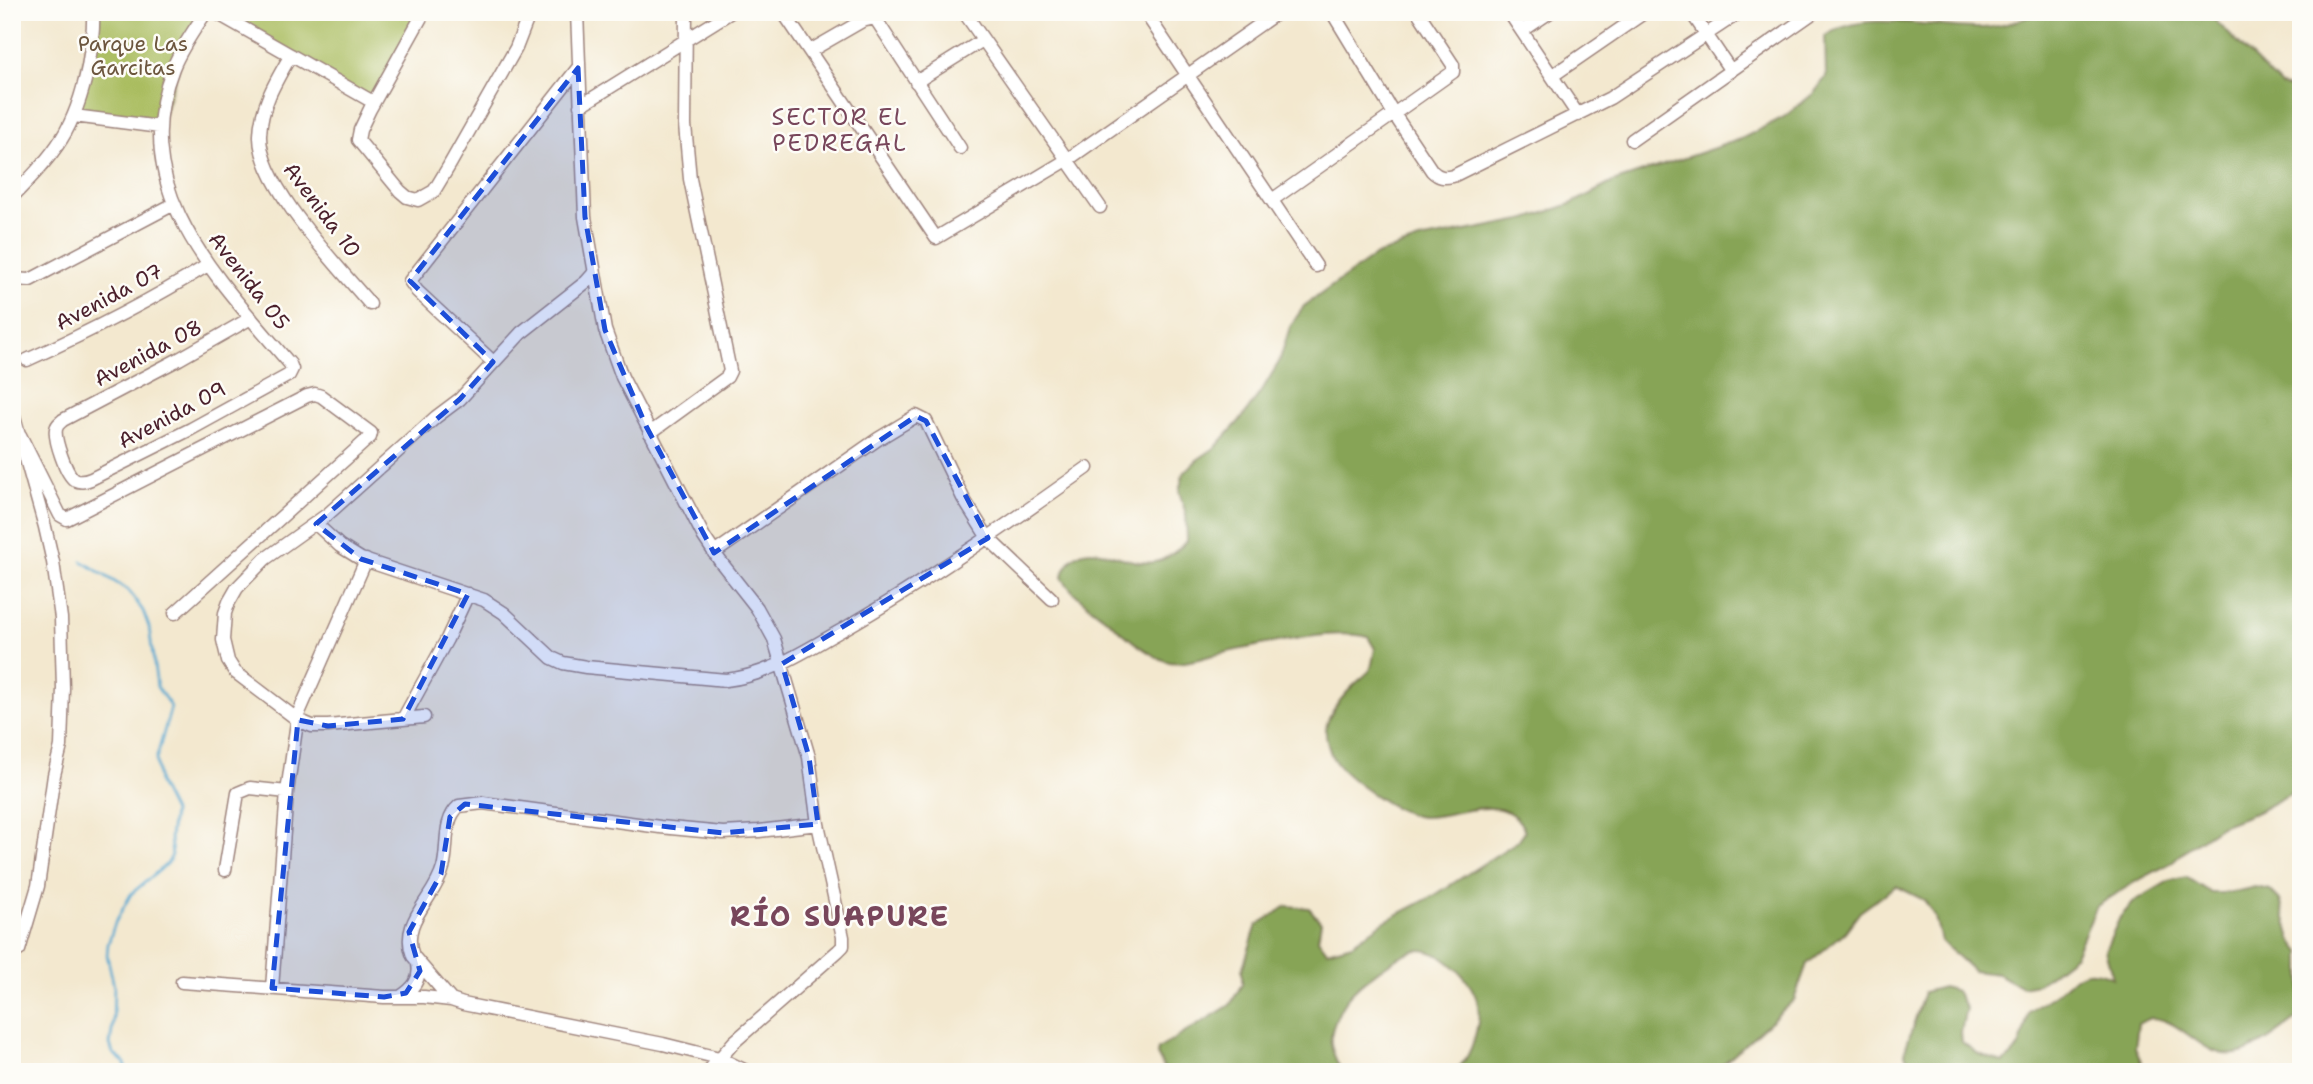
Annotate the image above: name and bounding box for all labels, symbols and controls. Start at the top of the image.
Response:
park label: Parque Las Garcitas [78,30,188,82]
district label: SECTOR EL PEDREGAL [771,102,909,158]
street label: Avenida 10 [277,157,367,263]
street label: Avenida 05 [202,226,296,336]
street label: Avenida 07 [50,257,168,337]
street label: Avenida 08 [89,313,207,393]
street label: Avenida 09 [113,375,231,455]
district label: RÍO SUAPURE [730,896,950,935]

